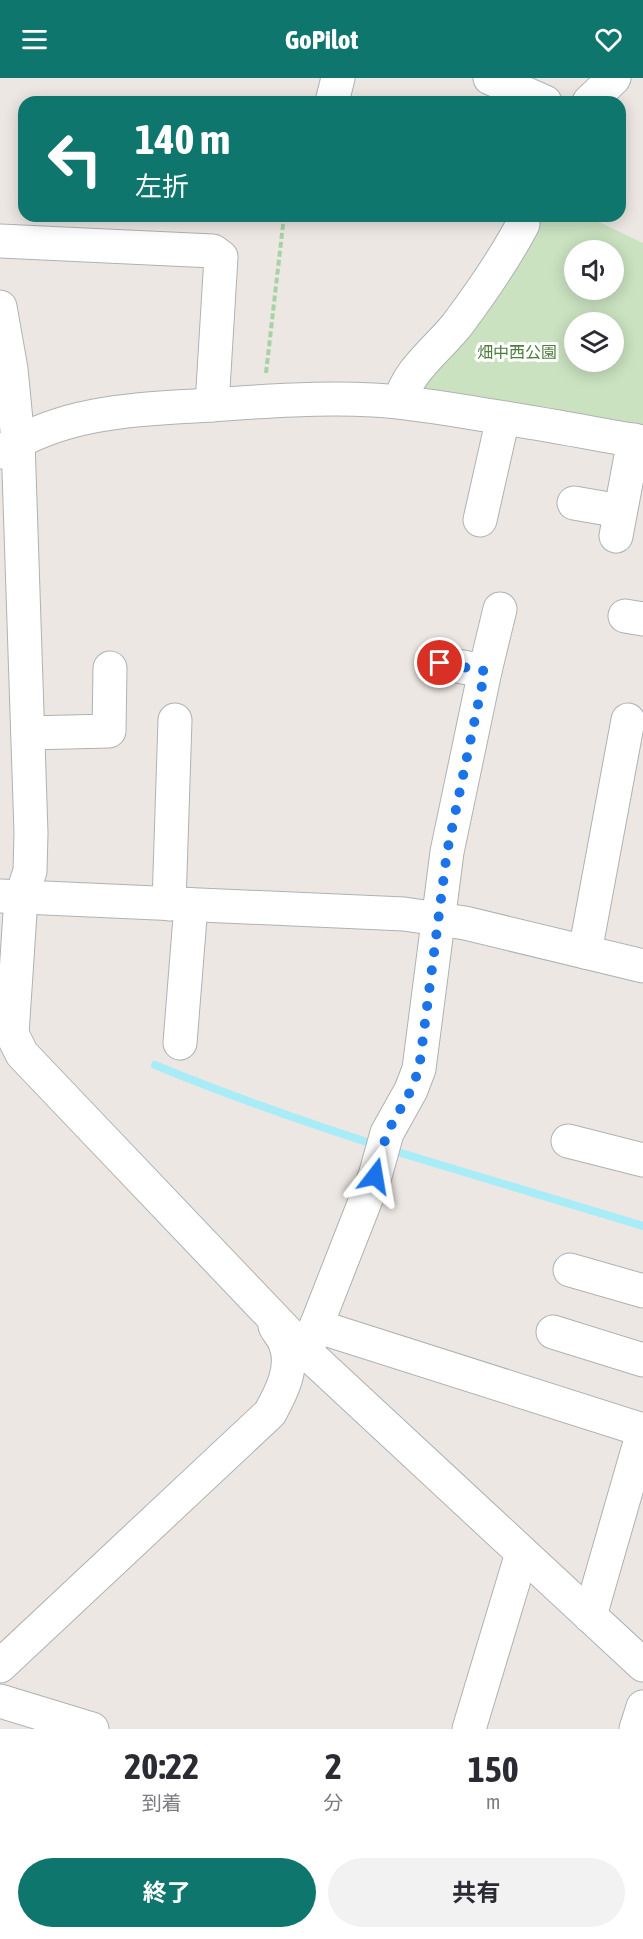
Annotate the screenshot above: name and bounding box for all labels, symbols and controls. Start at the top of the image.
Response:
icon: menu [18,23,51,56]
icon: heart [592,23,625,56]
text: GoPilot [285,24,358,55]
text: 140 m [135,115,230,163]
icon: left [36,120,114,198]
text: 左折 [135,171,189,202]
map controls [564,240,624,372]
button: sound [564,240,624,300]
button: layers [564,312,624,372]
park label: 畑中西公園 [477,343,557,361]
pin [414,637,465,688]
icon: arrive [423,646,456,679]
position arrow [343,1144,407,1208]
text: 20:22 [124,1745,199,1787]
text: 2 [325,1745,342,1787]
text: 150 [468,1748,519,1790]
text: m [486,1790,500,1813]
text: 到着 [142,1791,182,1814]
text: 分 [324,1791,344,1814]
button: 終了 [18,1858,316,1927]
button: 共有 [328,1858,625,1927]

